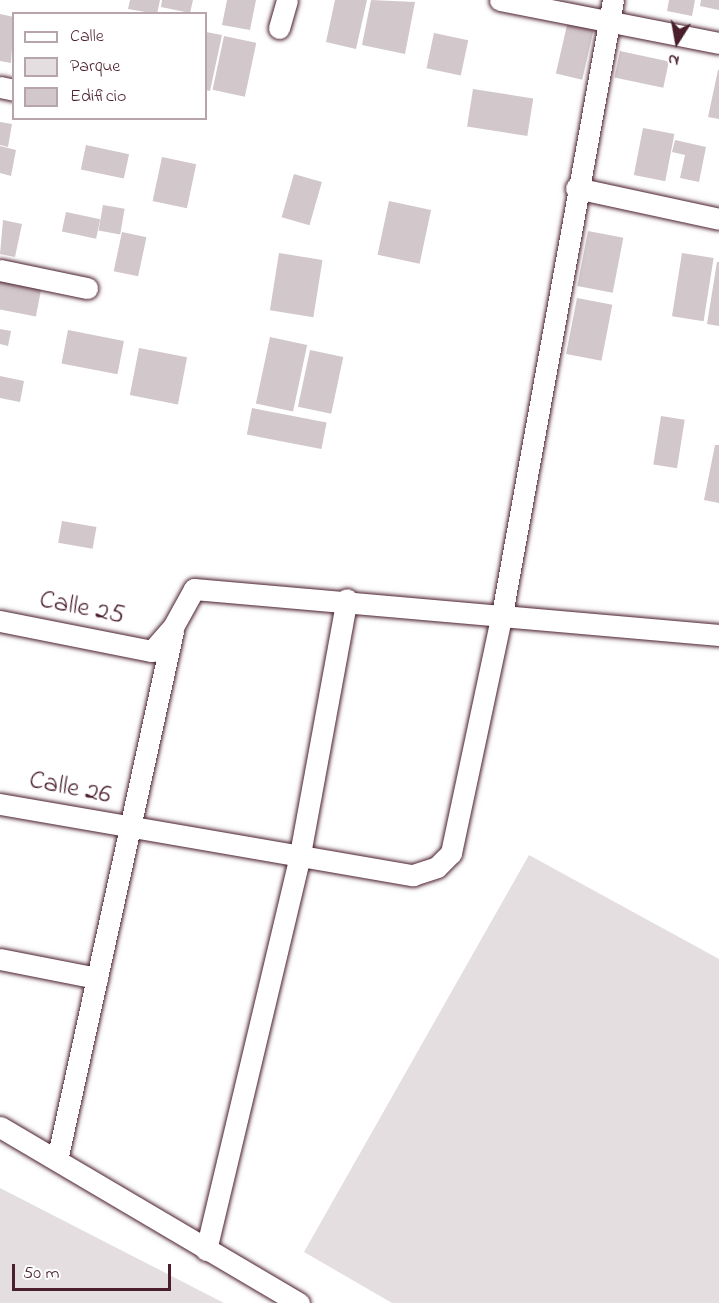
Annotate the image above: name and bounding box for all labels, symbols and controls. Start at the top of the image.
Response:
legend [12,12,207,120]
north arrow [647,12,707,72]
text: Calle [70,24,104,50]
text: N [666,47,681,72]
text: Parque [70,54,120,80]
text: Edificio [70,84,126,110]
street label: Calle 25 [37,584,127,632]
street label: Calle 26 [26,764,114,812]
scale bar [15,1252,174,1290]
text: 50 m [23,1261,60,1287]

